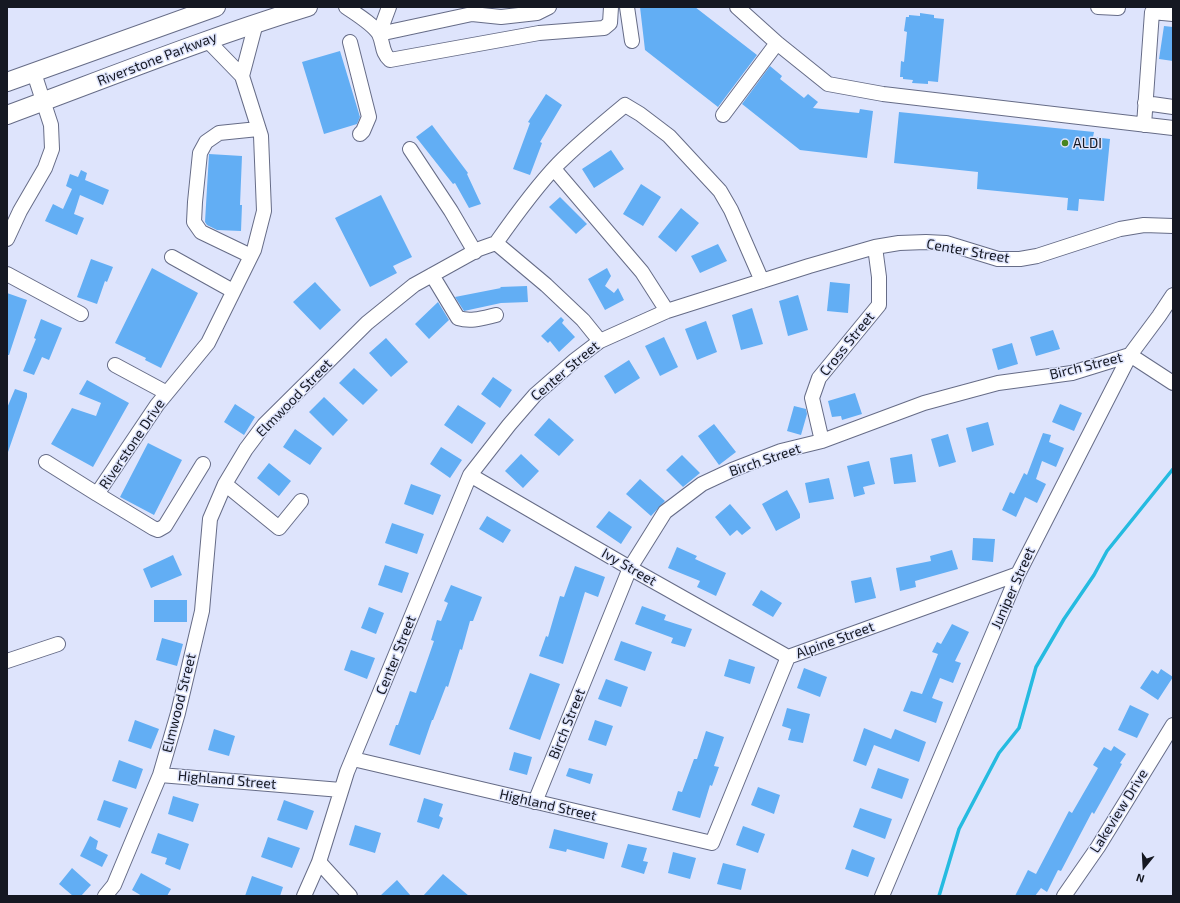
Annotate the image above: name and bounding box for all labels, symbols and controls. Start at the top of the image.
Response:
street label: Riverstone Parkway [95,28,219,90]
place label: ALDI [1073,135,1102,151]
marker: ALDI [1060,138,1070,148]
street label: Center Street [925,235,1011,267]
street label: Cross Street [816,309,878,379]
street label: Center Street [527,338,603,404]
street label: Birch Street [1048,349,1124,383]
street label: Elmwood Street [253,356,335,440]
street label: Riverstone Drive [96,396,168,492]
street label: Birch Street [727,440,803,480]
street label: Ivy Street [599,545,659,589]
street label: Juniper Street [988,545,1038,631]
street label: Center Street [372,613,420,697]
street label: Alpine Street [794,618,876,662]
street label: Elmwood Street [159,652,199,754]
street label: Birch Street [545,686,589,762]
street label: Lakeview Drive [1087,766,1151,856]
street label: Highland Street [177,767,277,793]
street label: Highland Street [498,786,598,824]
north arrow [1124,847,1164,887]
text: N [1134,871,1146,886]

